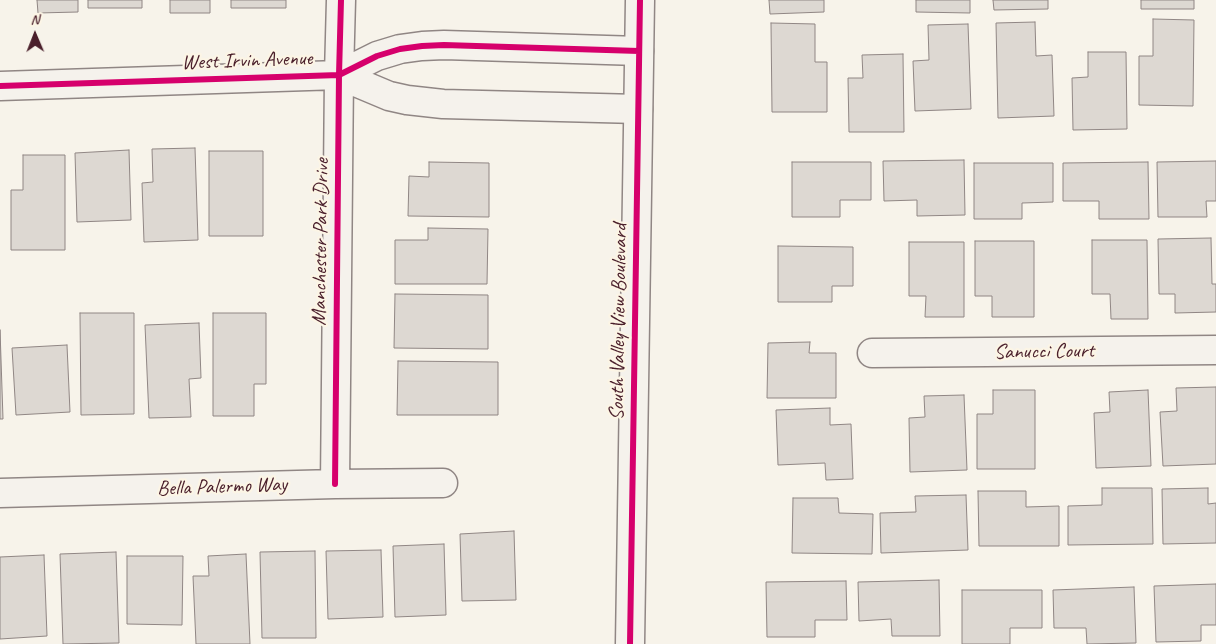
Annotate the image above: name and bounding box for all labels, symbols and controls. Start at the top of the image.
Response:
north arrow [10,10,60,60]
text: N [30,11,39,28]
street label: West Irvin Avenue [181,46,313,76]
street label: Manchester Park Drive [307,158,335,326]
street label: South Valley View Boulevard [605,223,633,421]
street label: Sanucci Court [994,339,1094,365]
street label: Bella Palermo Way [157,472,287,502]

